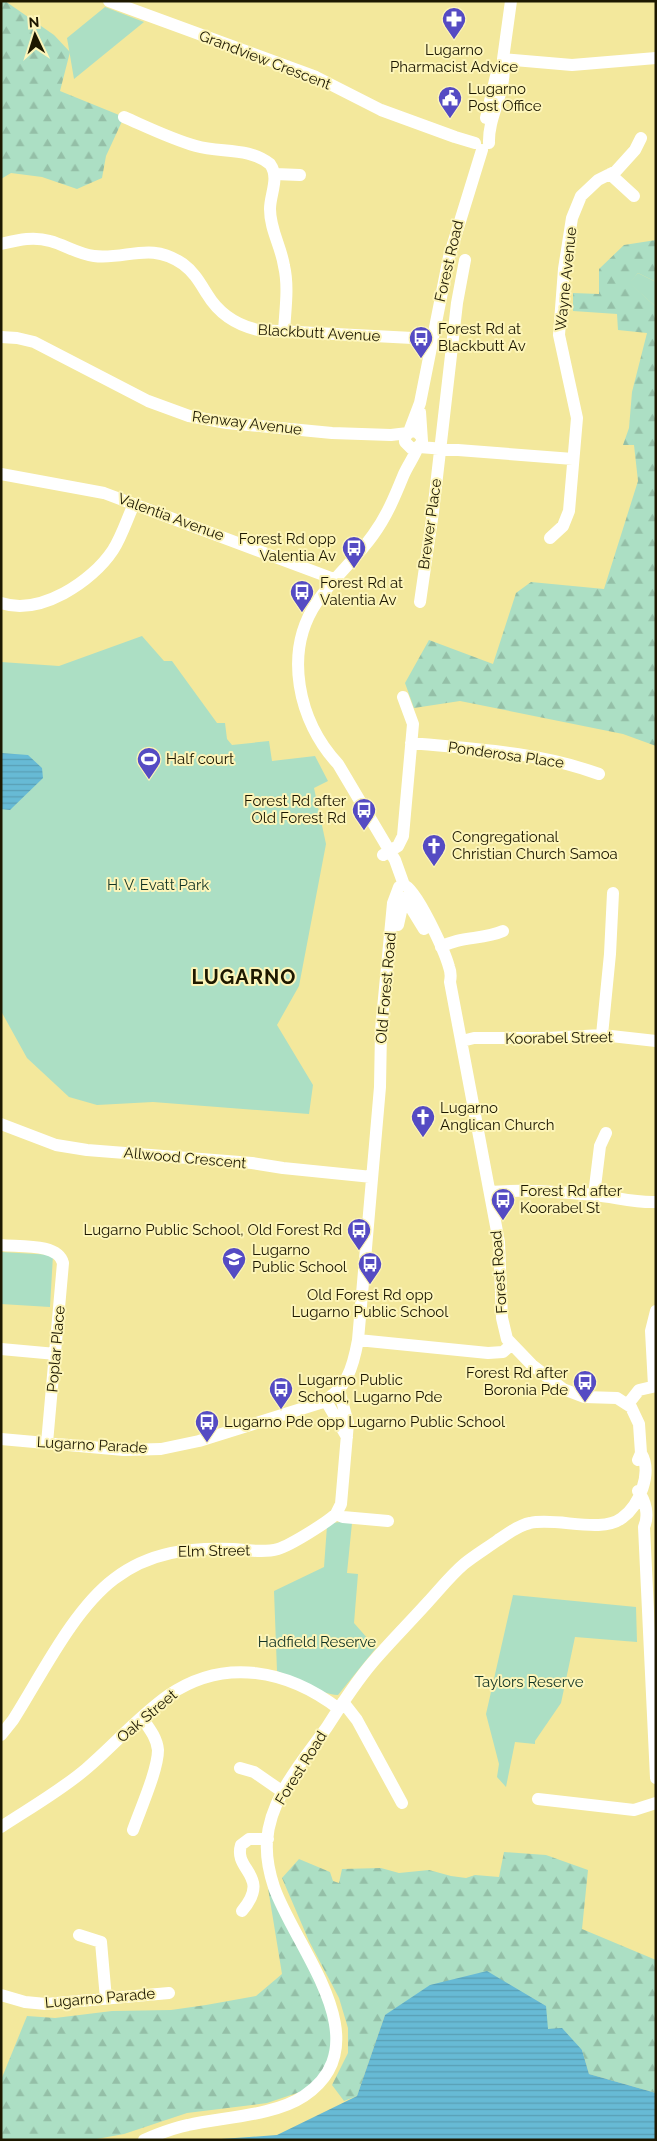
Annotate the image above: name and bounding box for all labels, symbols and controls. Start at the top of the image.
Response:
pharmacy icon: Lugarno Pharmacist Advice [441,6,467,40]
north arrow [10,10,60,60]
text: N [28,14,40,30]
street label: Grandview Crescent [197,27,333,93]
place label: Lugarno Pharmacist Advice [390,41,518,76]
place label: Lugarno Post Office [468,80,542,115]
public building icon: Lugarno Post Office [437,85,463,119]
street label: Forest Road [431,218,467,304]
street label: Wayne Avenue [552,226,580,332]
place label: Forest Rd at Blackbutt Av [438,320,526,355]
street label: Blackbutt Avenue [257,321,381,345]
bus stop icon: Forest Rd at Blackbutt Av [408,325,434,359]
street label: Renway Avenue [191,407,303,439]
street label: Brewer Place [415,477,445,571]
street label: Valentia Avenue [115,489,227,545]
place label: Forest Rd opp Valentia Av [239,530,336,565]
bus stop icon: Forest Rd opp Valentia Av [341,535,367,569]
place label: Forest Rd at Valentia Av [320,574,403,609]
bus stop icon: Forest Rd at Valentia Av [289,579,315,613]
street label: Ponderosa Place [447,738,565,772]
sports icon: Half court [136,746,162,780]
place label: Half court [166,750,234,768]
place label: Forest Rd after Old Forest Rd [244,792,347,827]
bus stop icon: Forest Rd after Old Forest Rd [351,797,377,831]
place label: Congregational Christian Church Samoa [452,828,618,863]
church icon: Congregational Christian Church Samoa [421,833,447,867]
park label: H. V. Evatt Park [107,876,209,894]
street label: Old Forest Road [372,932,400,1044]
district label: LUGARNO [192,965,296,989]
street label: Koorabel Street [505,1028,613,1048]
place label: Lugarno Anglican Church [440,1099,554,1134]
church icon: Lugarno Anglican Church [410,1104,436,1138]
street label: Allwood Crescent [123,1144,247,1172]
place label: Forest Rd after Koorabel St [520,1182,623,1217]
bus stop icon: Forest Rd after Koorabel St [490,1187,516,1221]
bus stop icon: Lugarno Public School, Old Forest Rd [346,1217,372,1251]
place label: Lugarno Public School, Old Forest Rd [83,1221,342,1239]
street label: Forest Road [487,1230,511,1314]
place label: Lugarno Public School [252,1241,348,1276]
school or university icon: Lugarno Public School [221,1246,247,1280]
bus stop icon: Old Forest Rd opp Lugarno Public School [357,1251,383,1285]
place label: Old Forest Rd opp Lugarno Public School [292,1286,449,1321]
street label: Poplar Place [43,1305,69,1393]
place label: Forest Rd after Boronia Pde [466,1364,569,1399]
bus stop icon: Forest Rd after Boronia Pde [572,1369,598,1403]
place label: Lugarno Public School, Lugarno Pde [298,1371,443,1406]
bus stop icon: Lugarno Public School, Lugarno Pde [268,1376,294,1410]
bus stop icon: Lugarno Pde opp Lugarno Public School [194,1409,220,1443]
place label: Lugarno Pde opp Lugarno Public School [224,1413,506,1431]
street label: Lugarno Parade [36,1433,148,1457]
street label: Elm Street [178,1541,250,1561]
park label: Hadfield Reserve [258,1633,376,1651]
park label: Taylors Reserve [474,1673,584,1691]
street label: Oak Street [113,1686,181,1746]
street label: Forest Road [271,1728,331,1808]
street label: Lugarno Parade [44,1984,156,2012]

